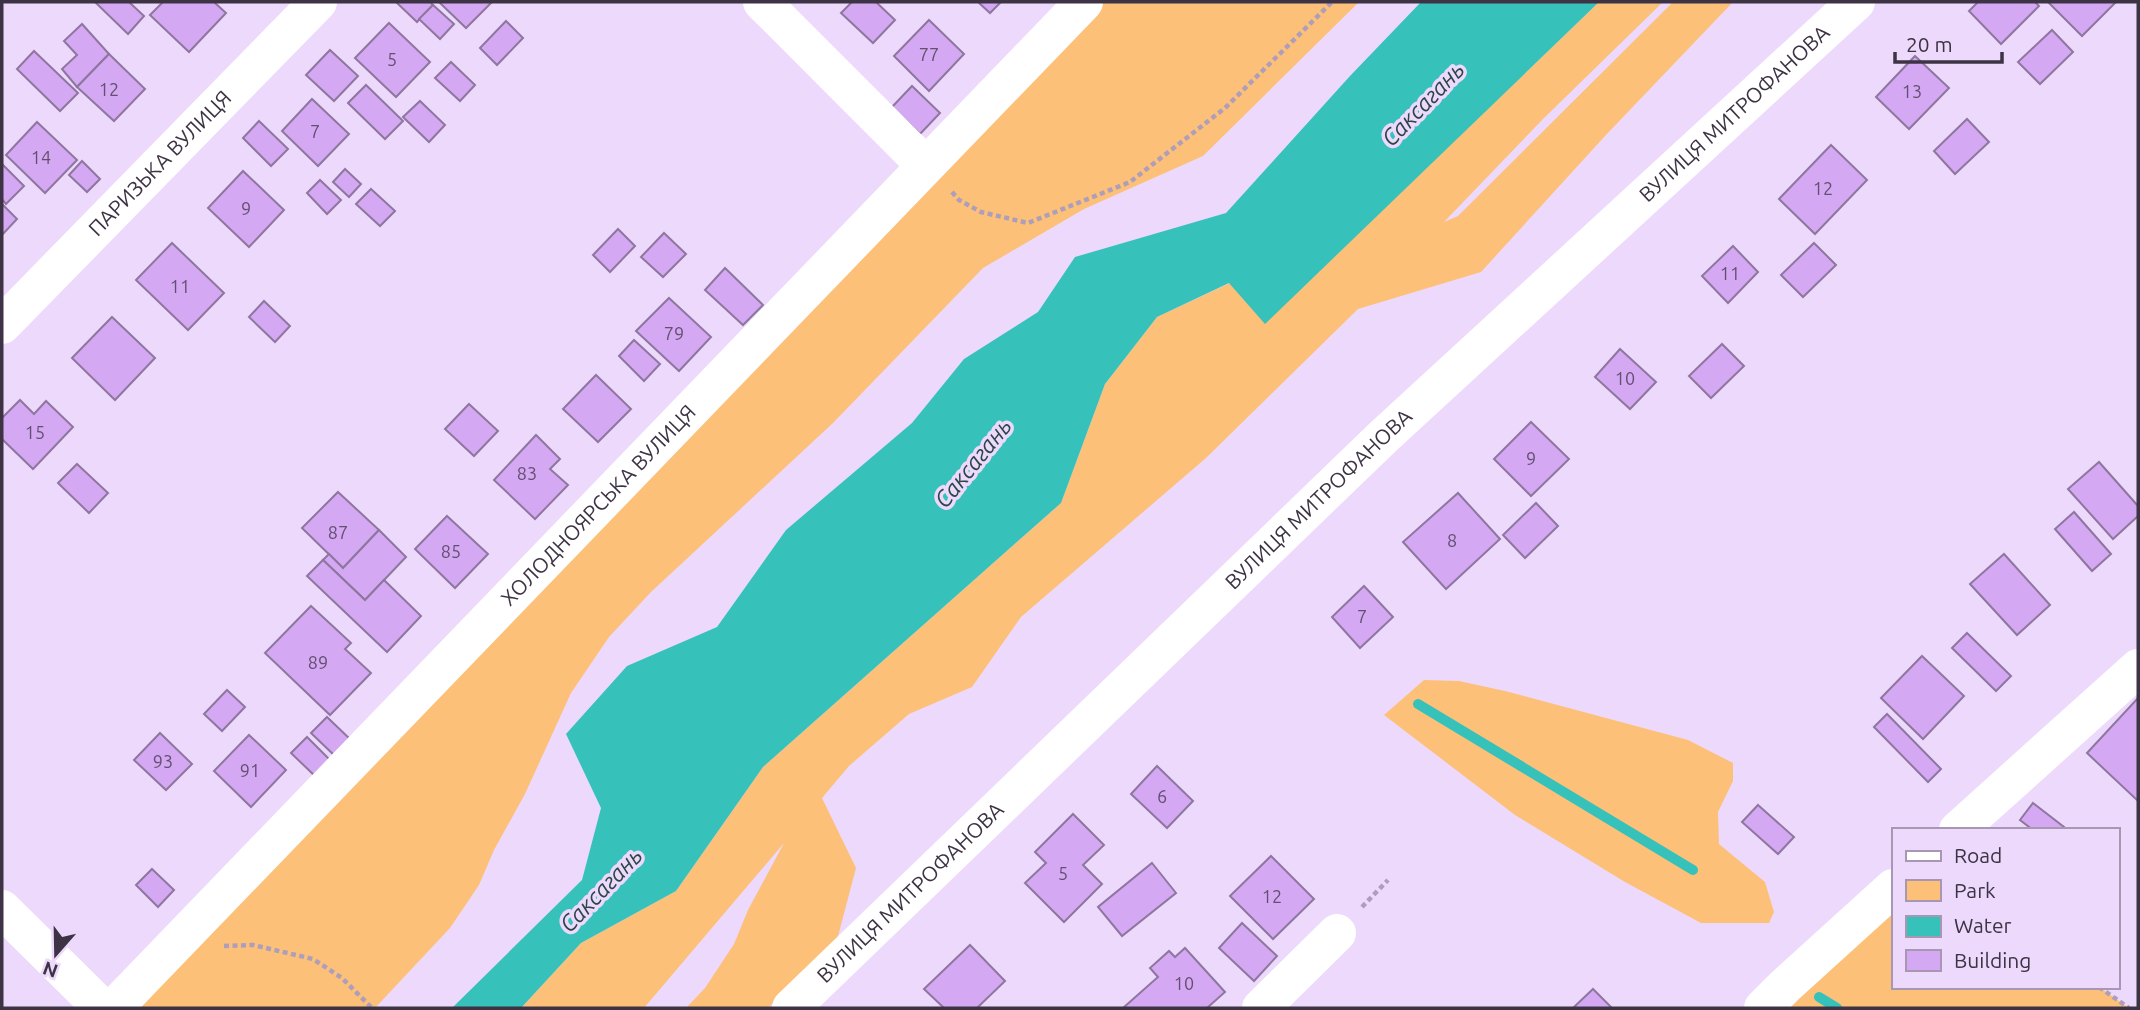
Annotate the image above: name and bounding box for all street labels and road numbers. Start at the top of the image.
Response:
street label: ВУЛИЦЯ МИТРОФАНОВА [1634,20,1834,206]
street label: ПАРИЗЬКА ВУЛИЦЯ [83,85,236,240]
street label: ХОЛОДНОЯРСЬКА ВУЛИЦЯ [496,400,700,610]
street label: ВУЛИЦЯ МИТРОФАНОВА [1220,403,1417,594]
street label: ВУЛИЦЯ МИТРОФАНОВА [812,797,1008,987]

